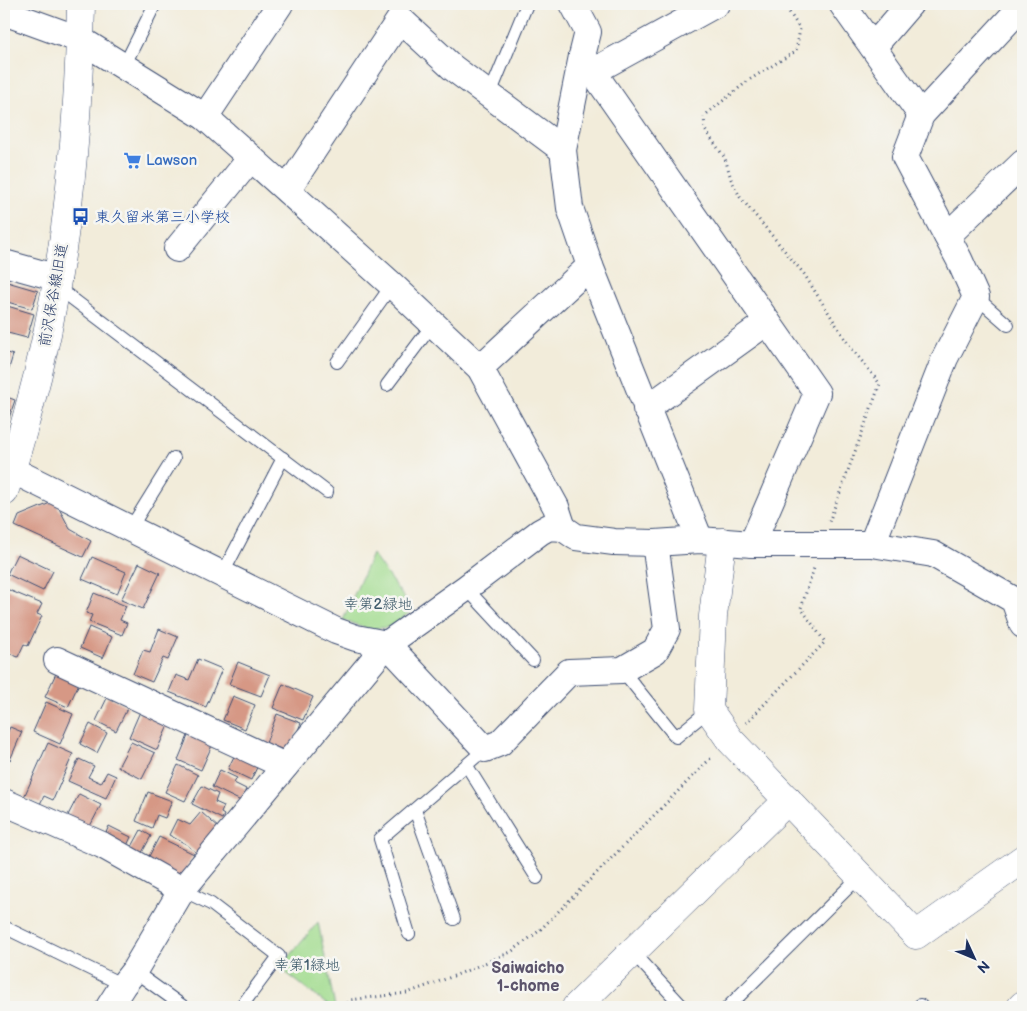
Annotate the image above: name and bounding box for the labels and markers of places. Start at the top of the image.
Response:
supermarket icon: Lawson [122,150,142,170]
place label: Lawson [146,151,197,170]
bus stop icon: 東久留米第三小学校 [71,207,91,227]
place label: 東久留米第三小学校 [95,208,230,227]

